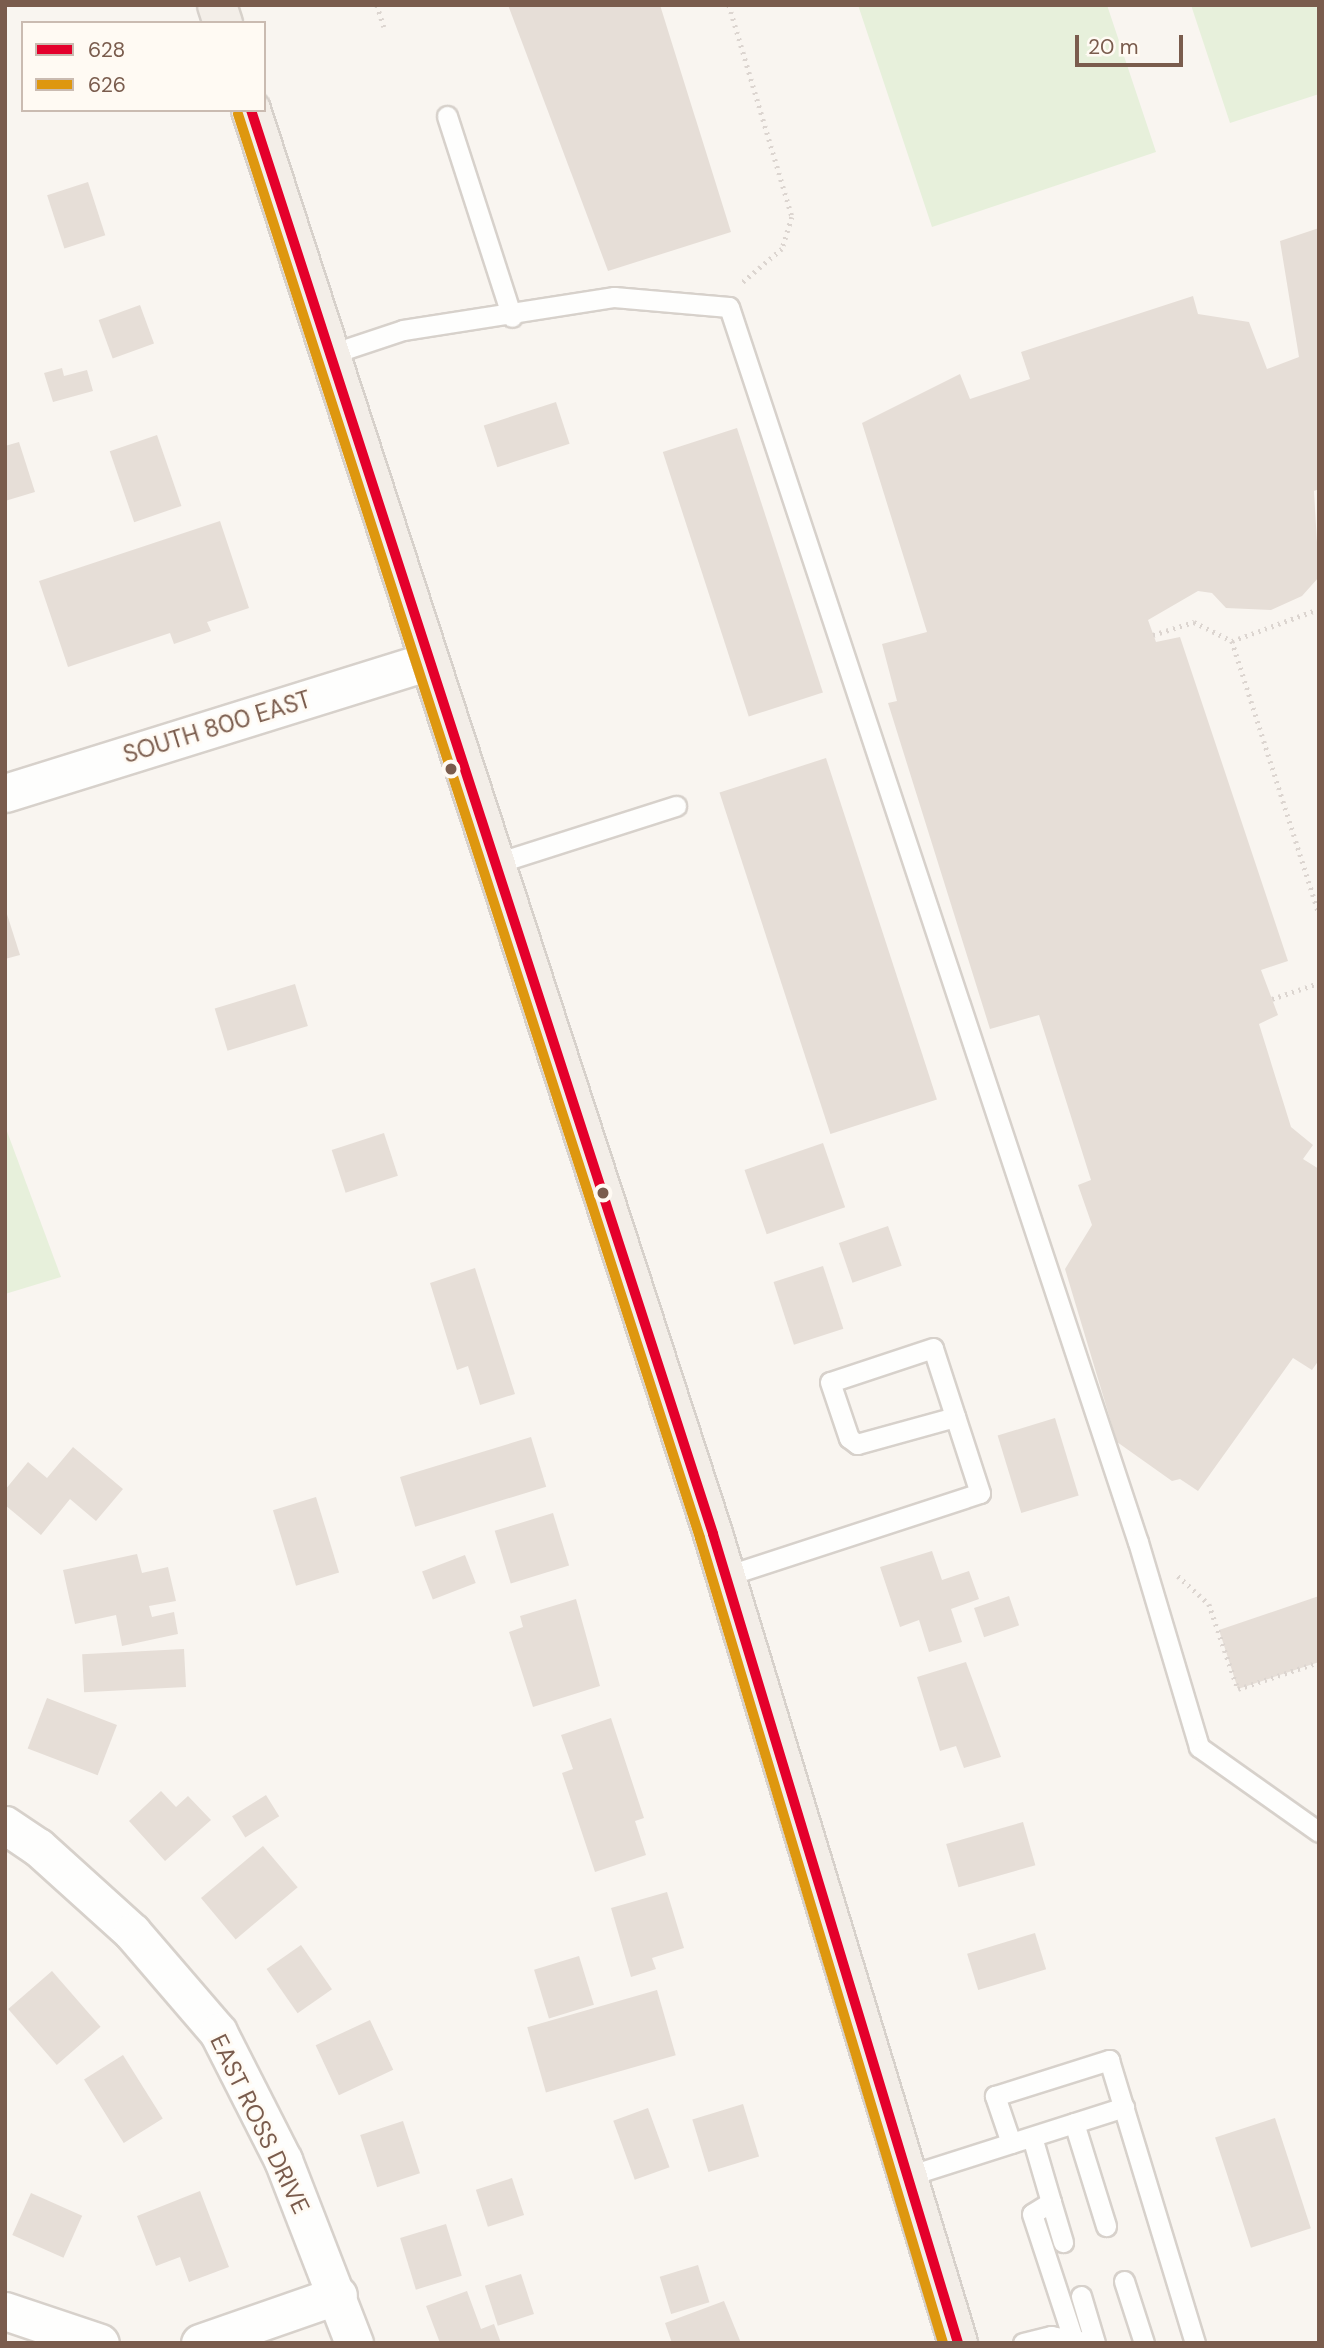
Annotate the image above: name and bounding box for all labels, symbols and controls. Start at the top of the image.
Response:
legend [21,21,266,112]
scale bar [1079,21,1188,65]
text: 20 m [1088,33,1139,61]
text: 628 [88,36,125,64]
text: 626 [88,71,126,99]
street label: SOUTH 800 EAST [120,685,314,769]
unlabelled marker [444,762,458,776]
unlabelled marker [596,1186,610,1200]
street label: EAST ROSS DRIVE [204,2030,316,2218]

